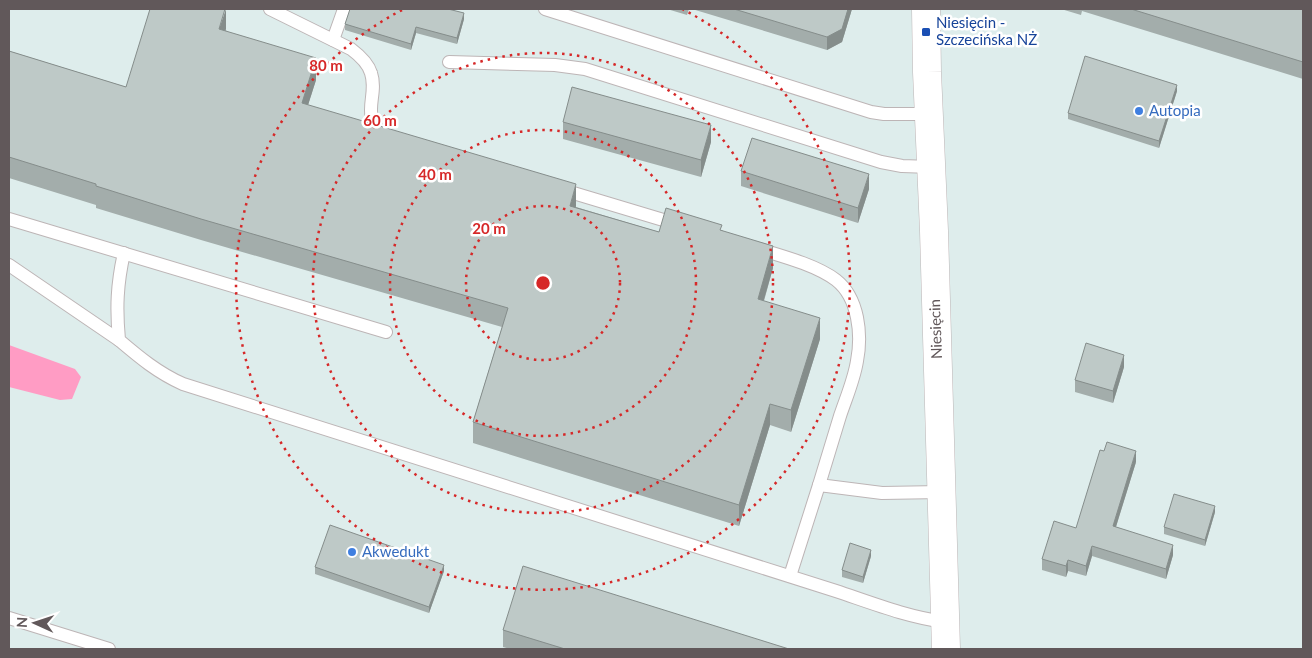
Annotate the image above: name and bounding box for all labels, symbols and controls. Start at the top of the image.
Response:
place label: Niesięcin - Szczecińska NŻ [936,13,1037,48]
marker: Niesięcin - Szczecińska NŻ [920,26,932,38]
text: 80 m [309,56,343,74]
place label: Autopia [1149,101,1201,119]
marker: Autopia [1133,105,1145,117]
text: 60 m [363,111,397,129]
text: 40 m [418,165,452,183]
text: 20 m [472,219,506,237]
centre of rings [534,274,552,292]
street label: Niesięcin [925,299,945,359]
place label: Akwedukt [362,542,430,560]
marker: Akwedukt [346,546,358,558]
north arrow [10,598,60,648]
text: N [13,616,30,628]

